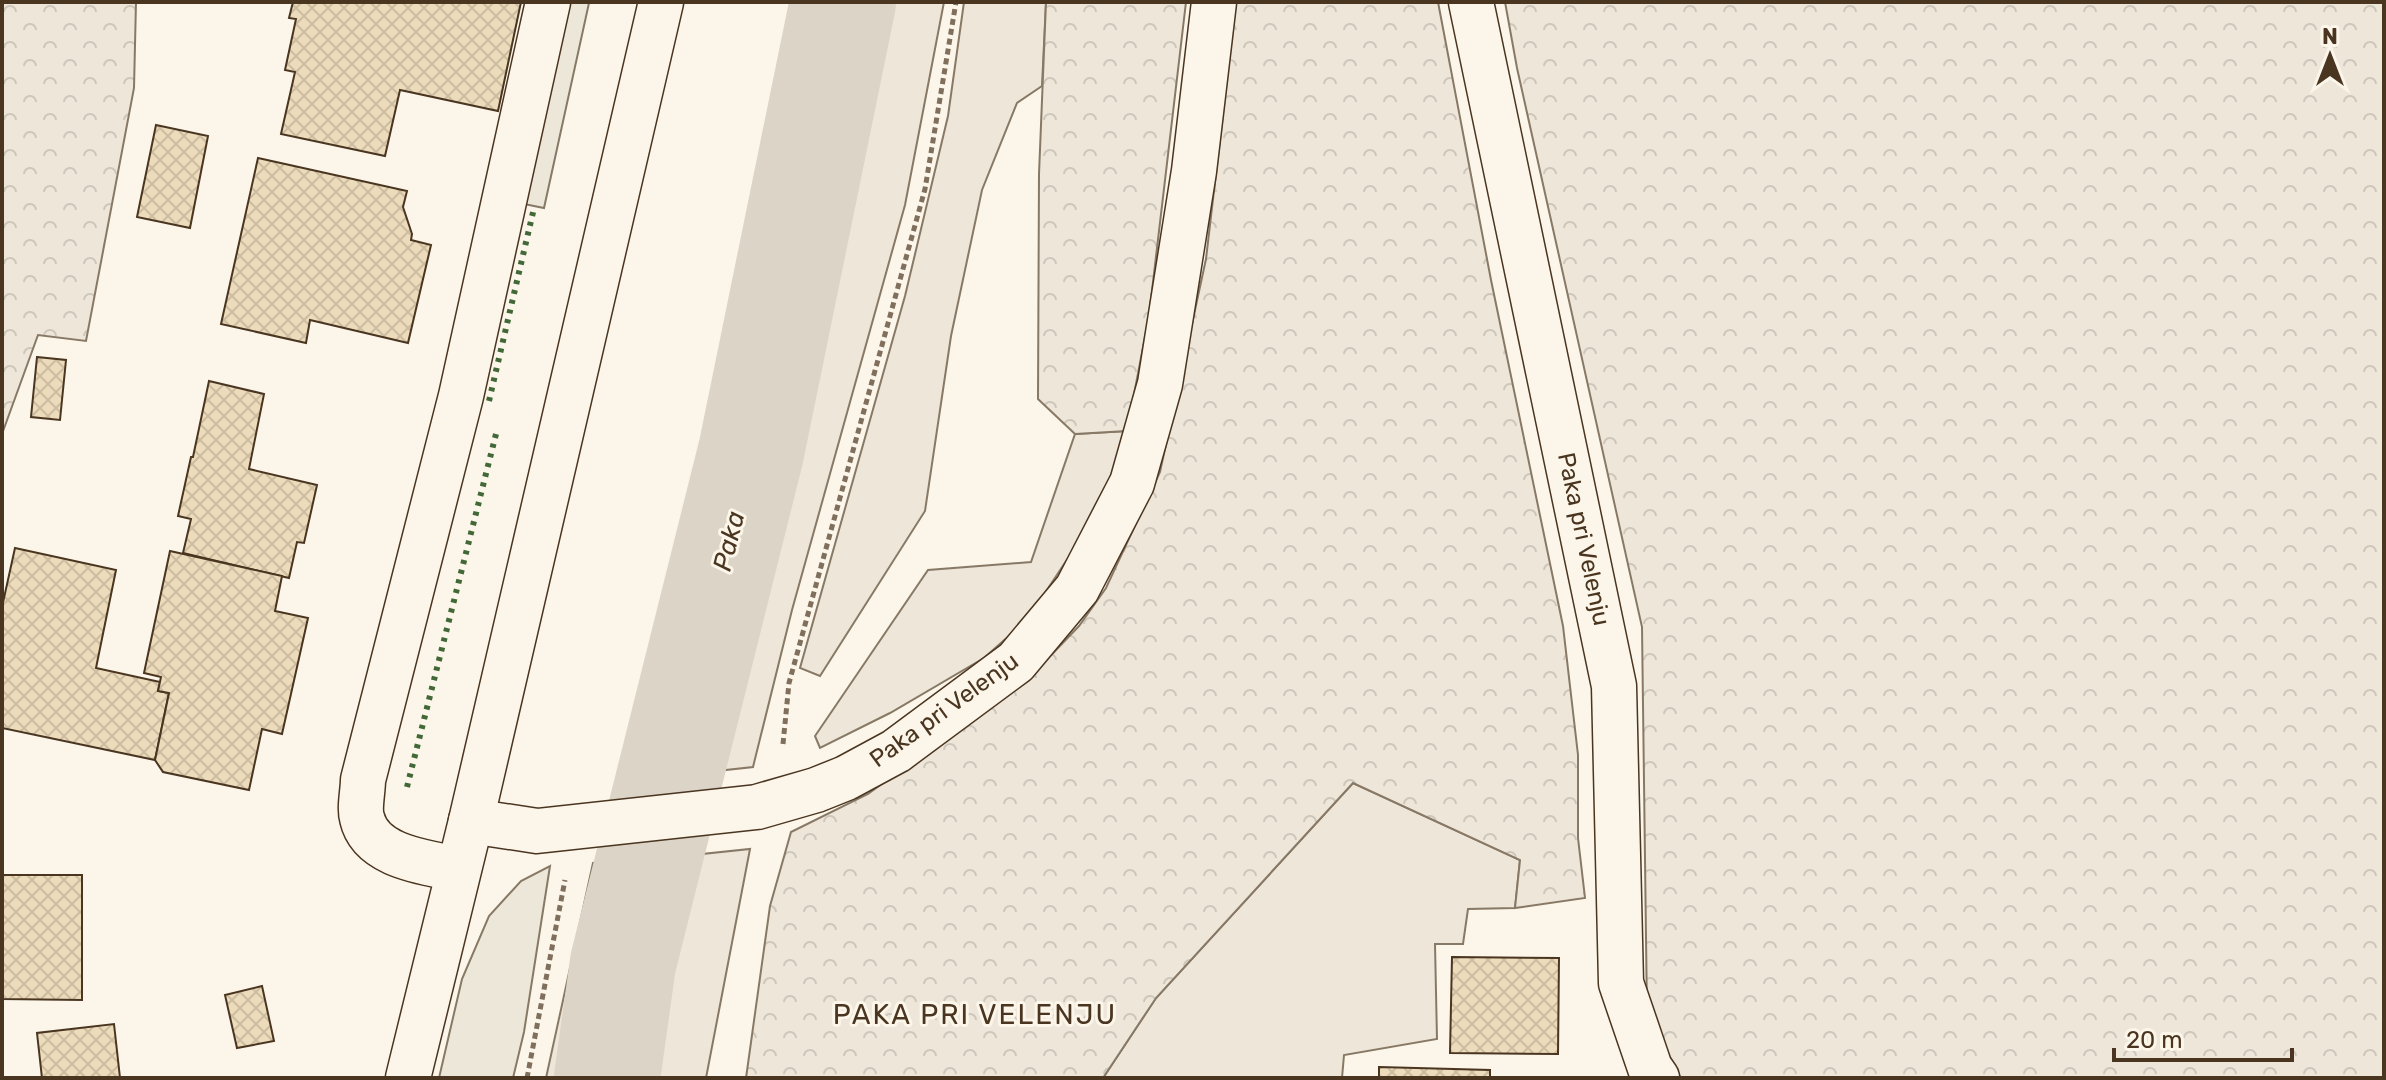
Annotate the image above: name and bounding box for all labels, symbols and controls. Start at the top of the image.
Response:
north arrow [2290,16,2370,96]
text: N [2322,23,2338,50]
street label: Paka pri Velenju [1552,450,1616,628]
water label: Paka [707,508,751,574]
street label: Paka pri Velenju [864,647,1024,773]
district label: PAKA PRI VELENJU [833,998,1117,1031]
scale bar [2114,1012,2292,1062]
text: 20 m [2126,1026,2183,1054]

